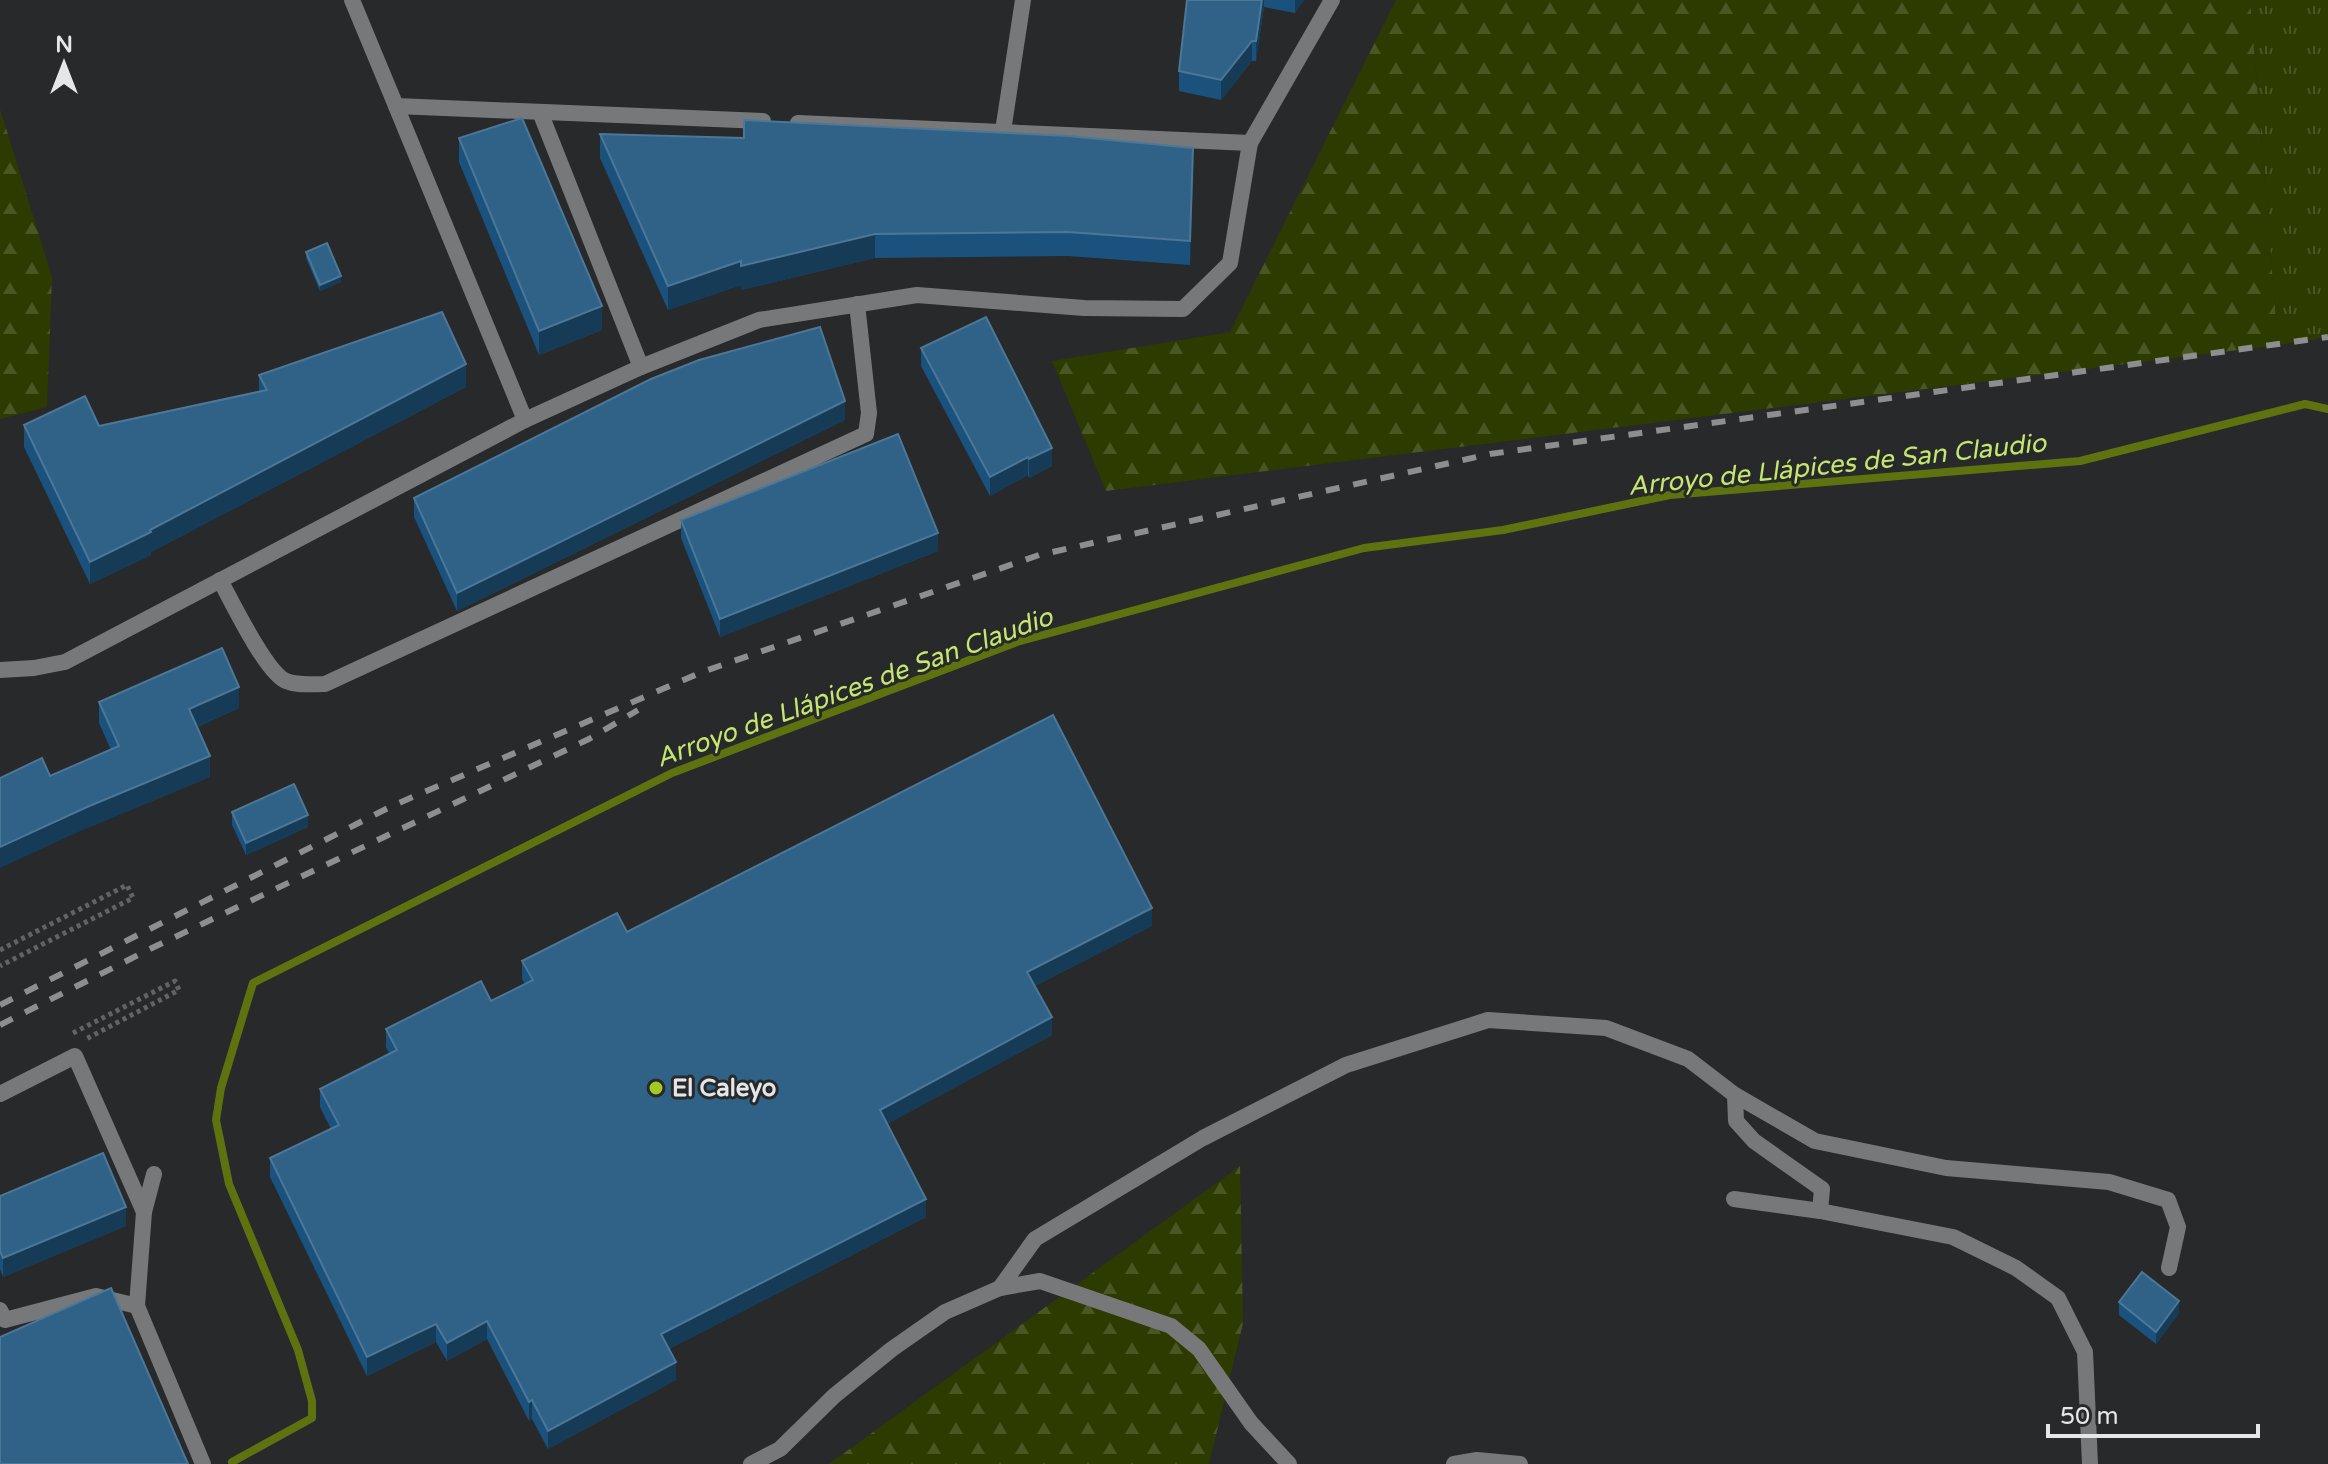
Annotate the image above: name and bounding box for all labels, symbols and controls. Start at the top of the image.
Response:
north arrow [24,24,104,104]
text: N [55,32,73,58]
water label: Arroyo de Llápices de San Claudio [1627,427,2049,502]
water label: Arroyo de Llápices de San Claudio [652,601,1058,774]
place label: El Caleyo [672,1074,776,1103]
marker: El Caleyo [647,1079,665,1097]
scale bar [2048,1388,2258,1438]
text: 50 m [2060,1402,2118,1431]

